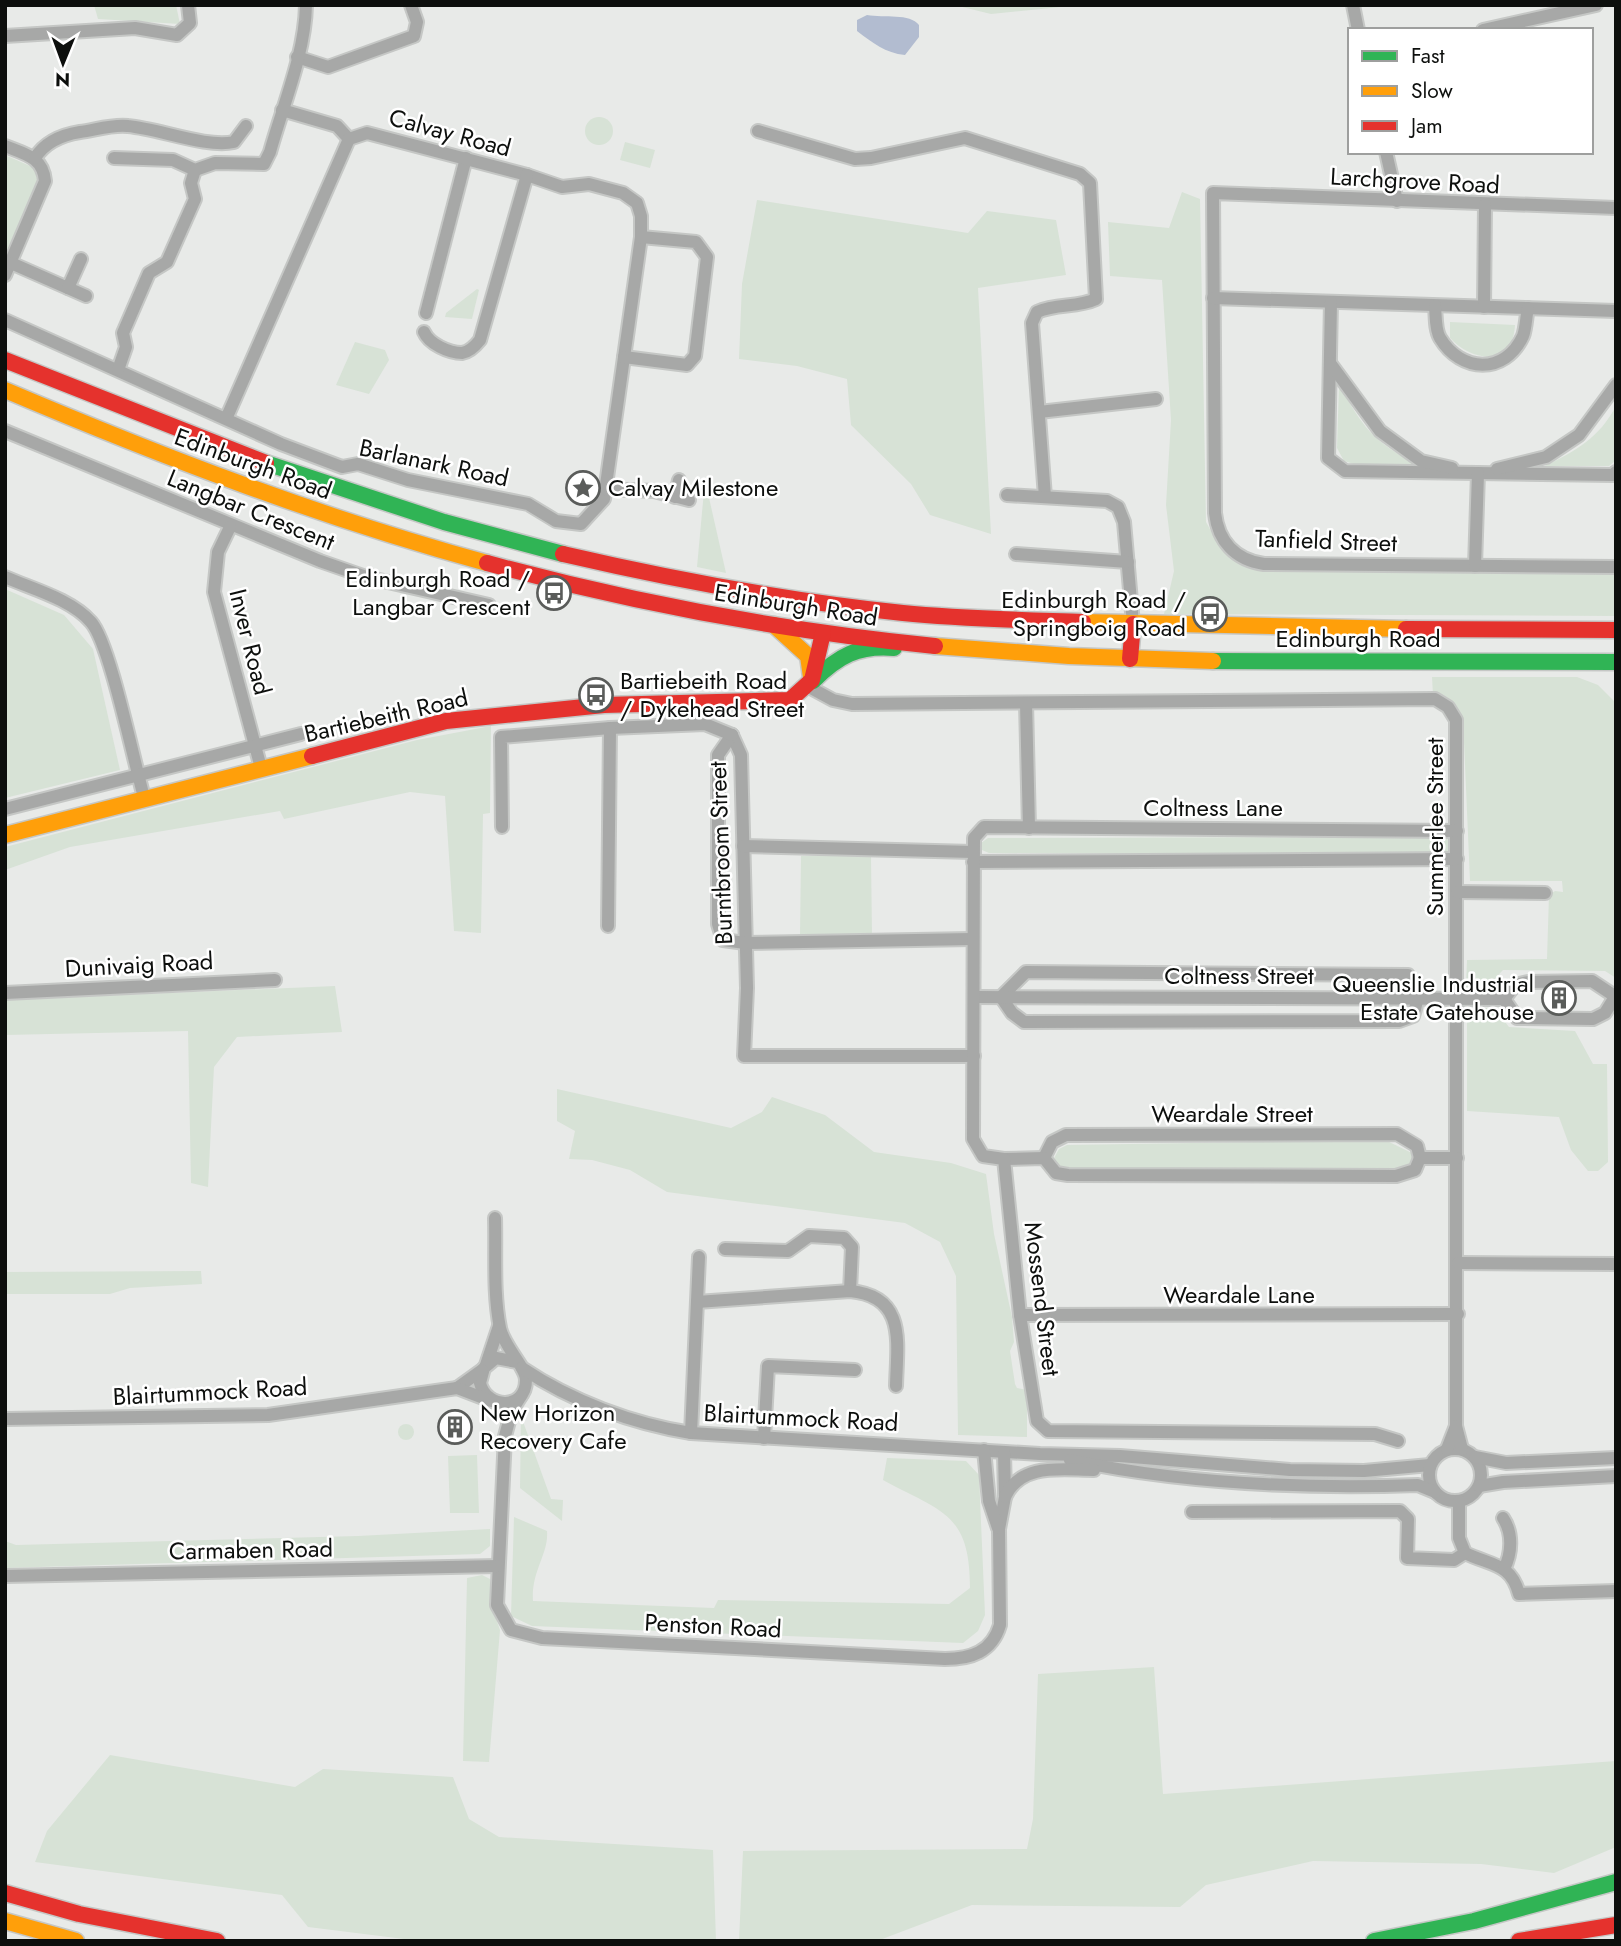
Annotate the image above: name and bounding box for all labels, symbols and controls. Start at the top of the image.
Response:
north arrow [28,28,98,98]
legend [1348,28,1593,154]
text: Fast [1411,41,1444,71]
text: N [55,66,70,93]
text: Slow [1411,76,1453,106]
street label: Calvay Road [385,99,515,166]
text: Jam [1408,111,1443,141]
street label: Larchgrove Road [1329,159,1501,202]
street label: Edinburgh Road [170,419,337,508]
street label: Barlanark Road [356,430,512,495]
street label: Langbar Crescent [162,460,340,559]
place icon: Calvay Milestone [564,469,602,507]
place label: Calvay Milestone [608,470,778,505]
street label: Tanfield Street [1254,521,1398,560]
place label: Edinburgh Road / Langbar Crescent [345,561,530,624]
bus stop icon: Edinburgh Road / Langbar Crescent [535,574,573,612]
street label: Edinburgh Road [712,574,880,635]
place label: Edinburgh Road / Springboig Road [1001,582,1186,645]
street label: Inver Road [220,585,281,699]
bus stop icon: Edinburgh Road / Springboig Road [1191,595,1229,633]
street label: Edinburgh Road [1275,621,1441,656]
place label: Bartiebeith Road / Dykehead Street [620,663,804,726]
bus stop icon: Bartiebeith Road / Dykehead Street [577,676,615,714]
street label: Bartiebeith Road [301,680,471,751]
street label: Summerlee Street [1417,738,1452,916]
street label: Burntbroom Street [700,760,741,945]
street label: Coltness Lane [1143,790,1283,825]
street label: Dunivaig Road [64,943,214,986]
street label: Coltness Street [1164,958,1314,993]
place label: Queenslie Industrial Estate Gatehouse [1332,966,1534,1029]
building icon: Queenslie Industrial Estate Gatehouse [1540,979,1578,1017]
street label: Weardale Street [1151,1096,1313,1131]
street label: Mossend Street [1016,1220,1069,1378]
street label: Weardale Lane [1163,1277,1315,1312]
street label: Blairtummock Road [112,1369,308,1414]
place label: New Horizon Recovery Cafe [480,1395,627,1458]
street label: Blairtummock Road [703,1395,899,1440]
building icon: New Horizon Recovery Cafe [436,1408,474,1446]
street label: Carmaben Road [169,1531,333,1568]
street label: Penston Road [643,1604,783,1647]

